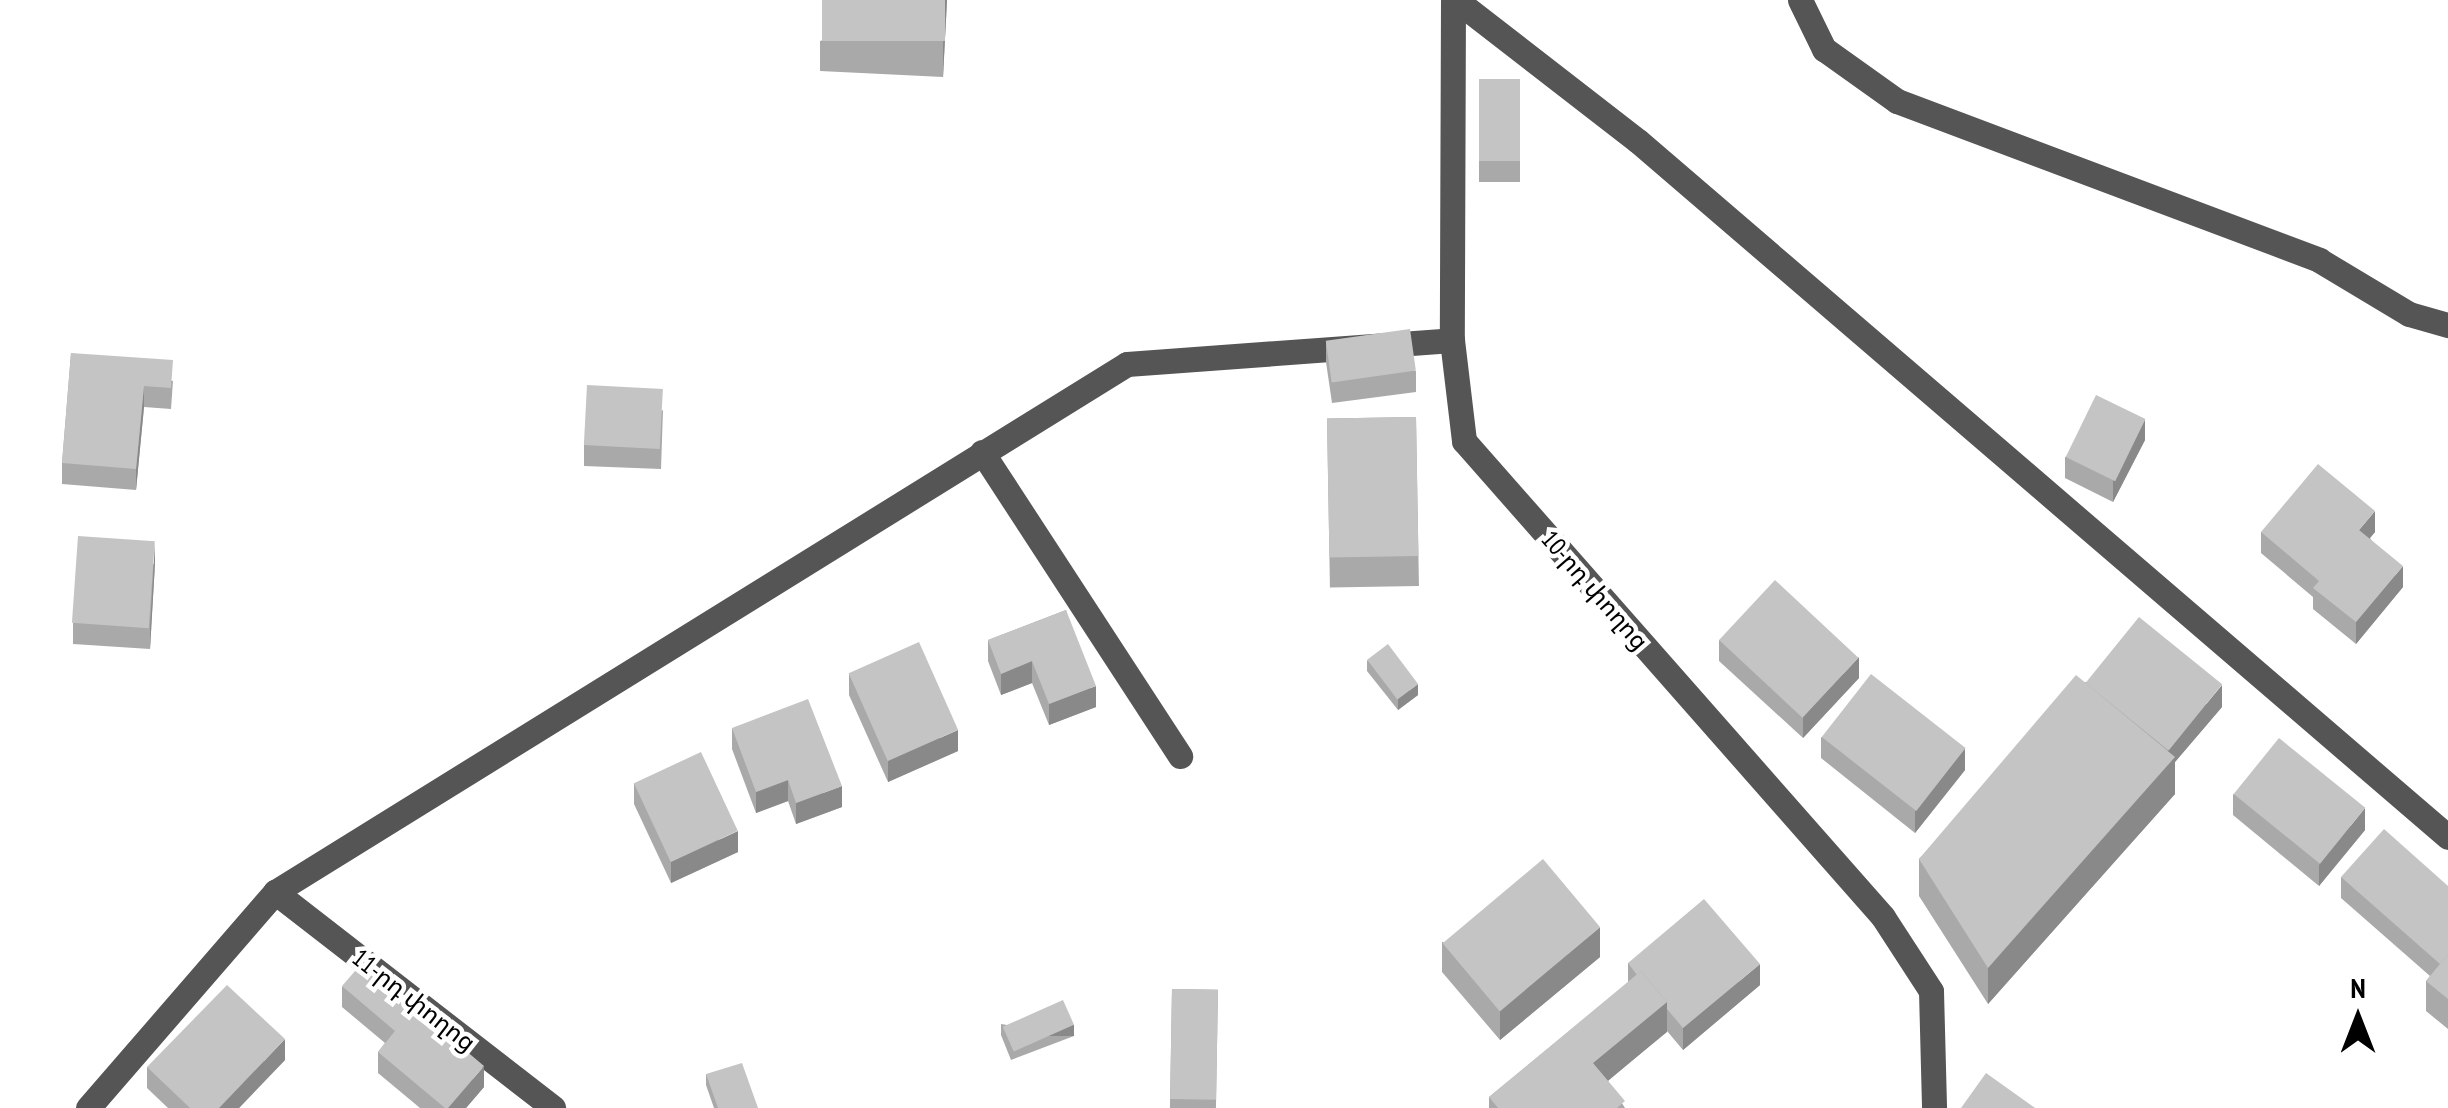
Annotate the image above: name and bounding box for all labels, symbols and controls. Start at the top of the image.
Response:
street label: 10-րդ փողոց [1535,524,1655,656]
street label: 11-րդ փողոց [346,942,482,1058]
north arrow [2308,968,2408,1068]
text: N [2350,969,2366,1006]

